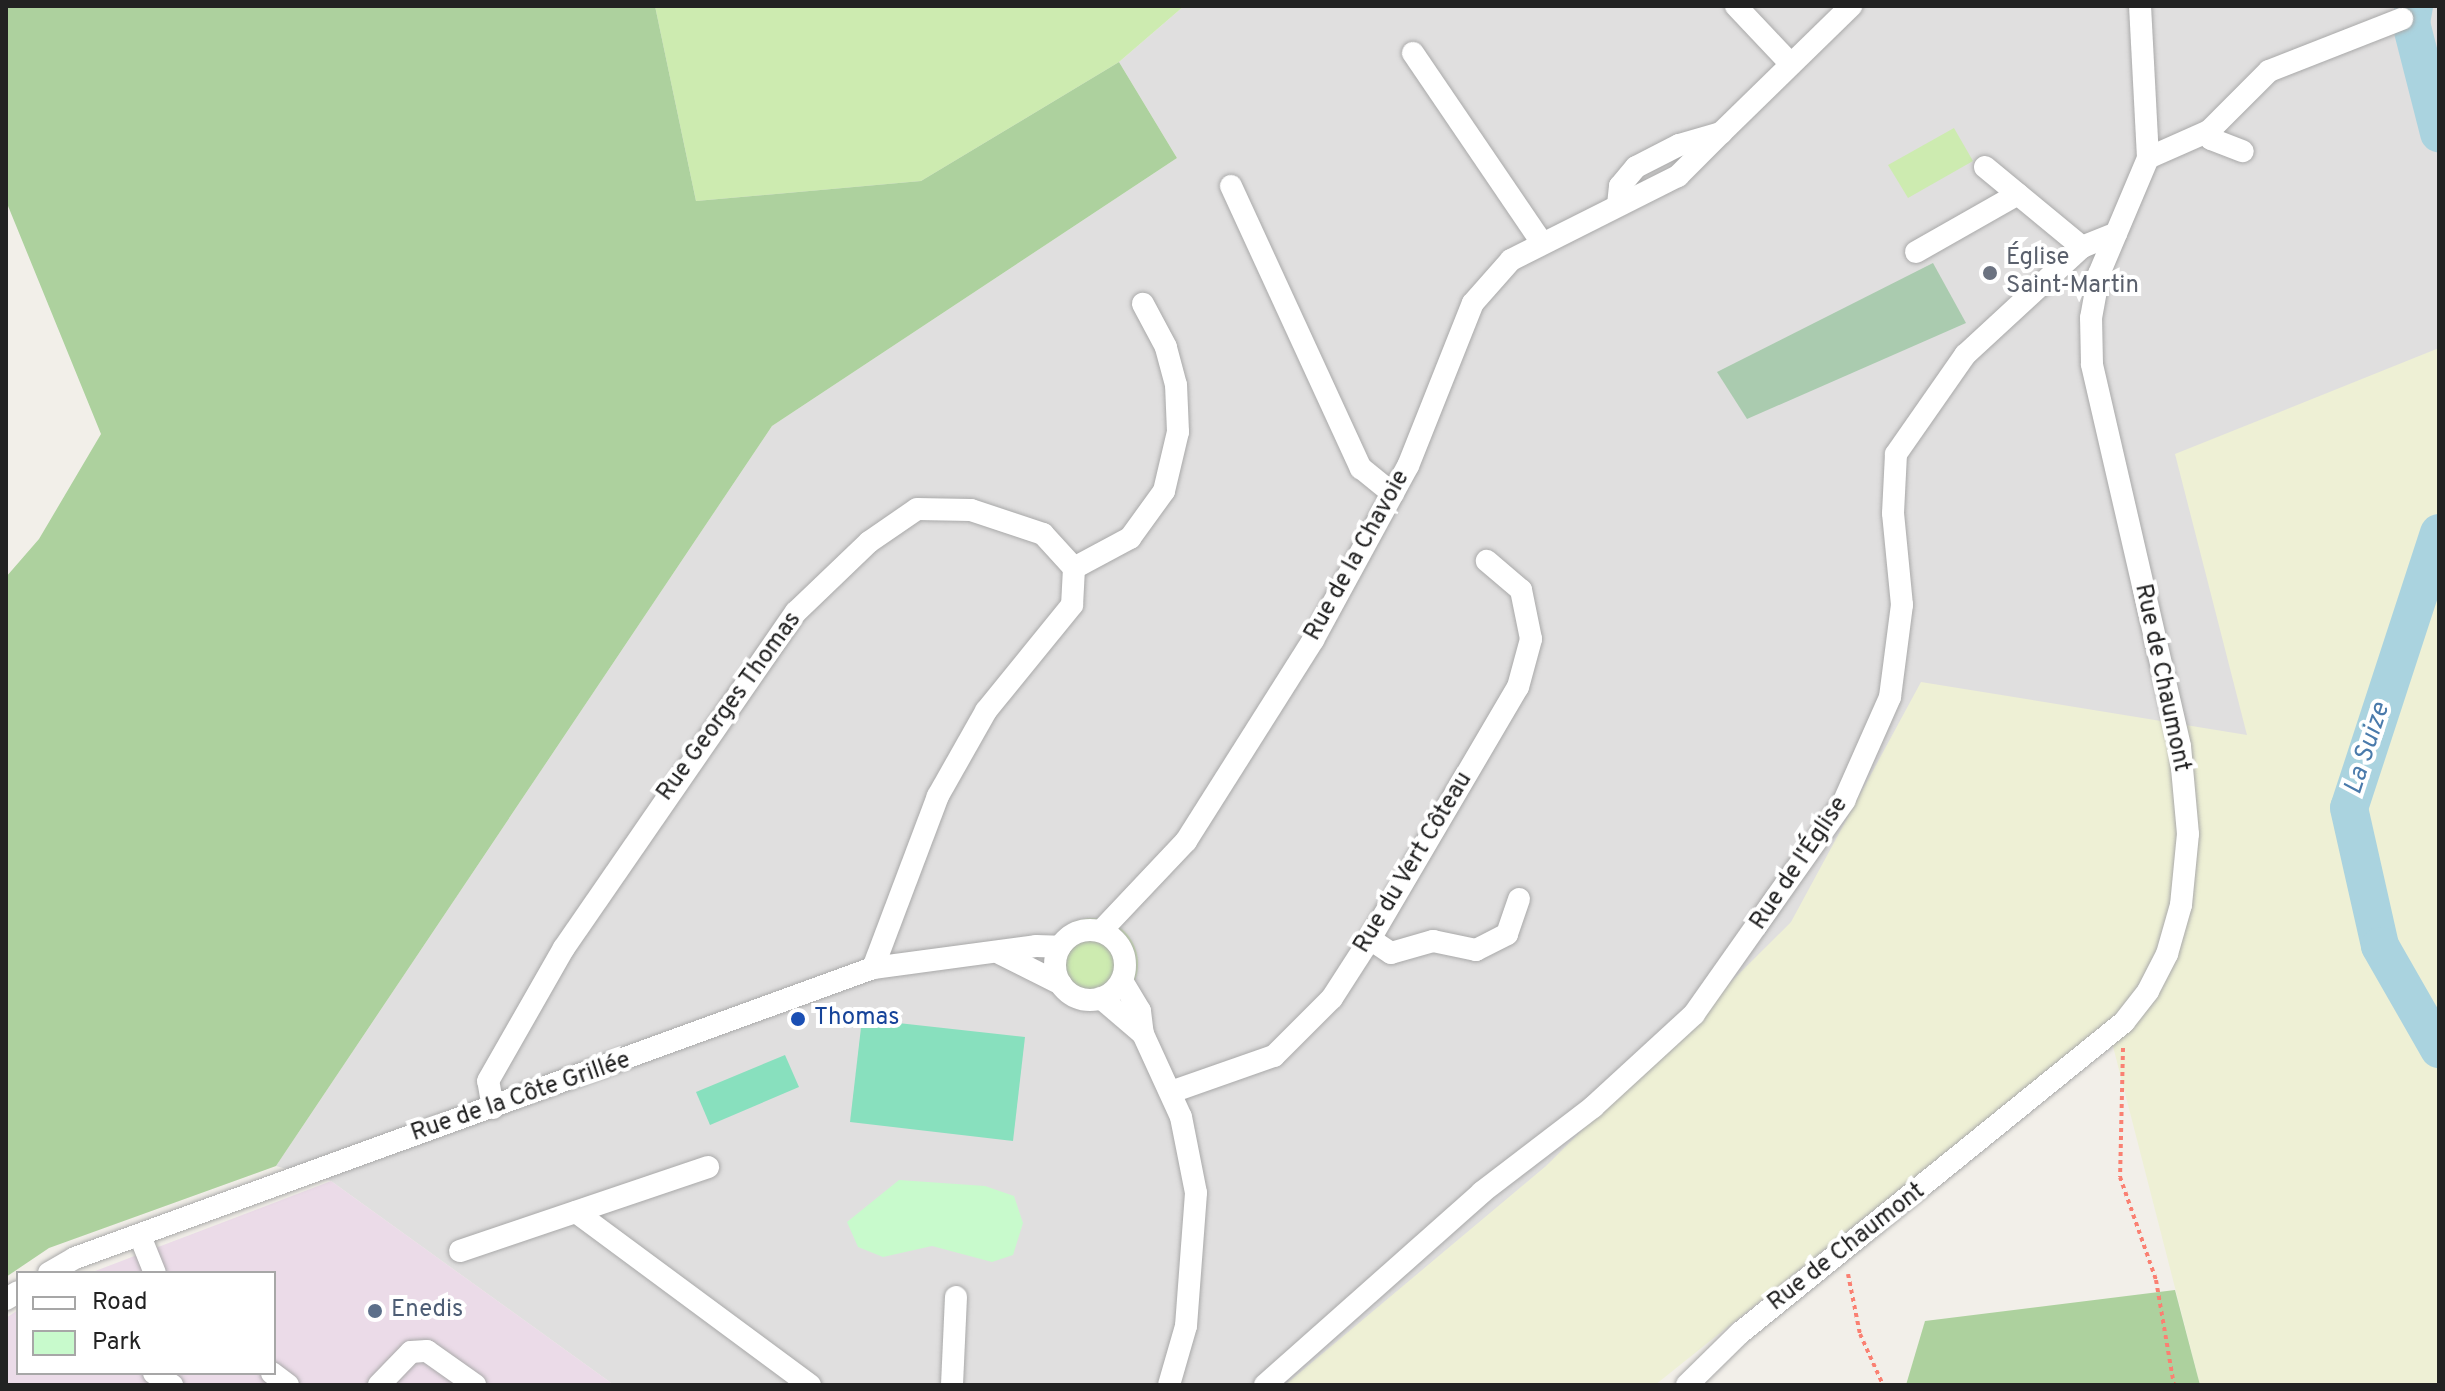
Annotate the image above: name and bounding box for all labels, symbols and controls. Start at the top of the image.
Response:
place label: Église Saint-Martin [2006,245,2139,301]
marker: Église Saint-Martin [1981,264,1999,282]
street label: Rue de la Chavoie [1299,466,1417,646]
street label: Rue de Chaumont [2127,581,2195,775]
street label: Rue Georges Thomas [651,606,809,808]
water label: La Suize [2339,699,2397,799]
street label: Rue du Vert Côteau [1348,767,1480,959]
street label: Rue de l'Église [1745,792,1855,936]
place label: Thomas [814,1005,899,1033]
marker: Thomas [789,1010,807,1028]
street label: Rue de la Côte Grillée [407,1047,635,1149]
street label: Rue de Chaumont [1763,1178,1931,1318]
legend [16,1271,276,1375]
text: Road [92,1288,148,1318]
place label: Enedis [391,1297,463,1325]
marker: Enedis [366,1302,384,1320]
text: Park [92,1328,142,1358]

